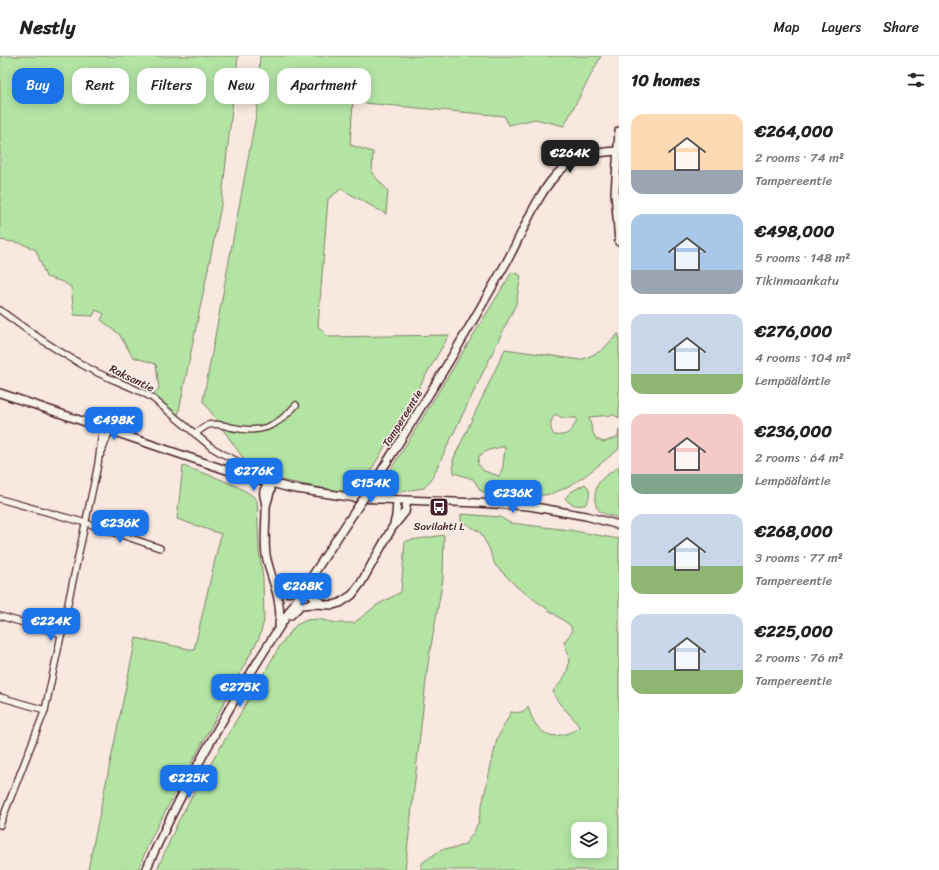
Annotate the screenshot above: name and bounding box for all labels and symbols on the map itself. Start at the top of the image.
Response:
pin: €264K [542,140,598,174]
street label: Raksantie [106,359,158,398]
street label: Tampereentie [377,385,428,451]
pin: €498K [86,407,142,441]
pin: €276K [226,458,282,492]
pin: €154K [343,470,399,504]
pin: €236K [485,480,541,514]
bus stop icon: Savilahti L [428,496,450,518]
pin: €236K [92,510,148,544]
place label: Savilahti L [414,517,465,536]
pin: €268K [275,573,331,607]
pin: €224K [23,608,79,642]
pin: €275K [212,674,268,708]
pin: €225K [161,765,217,799]

